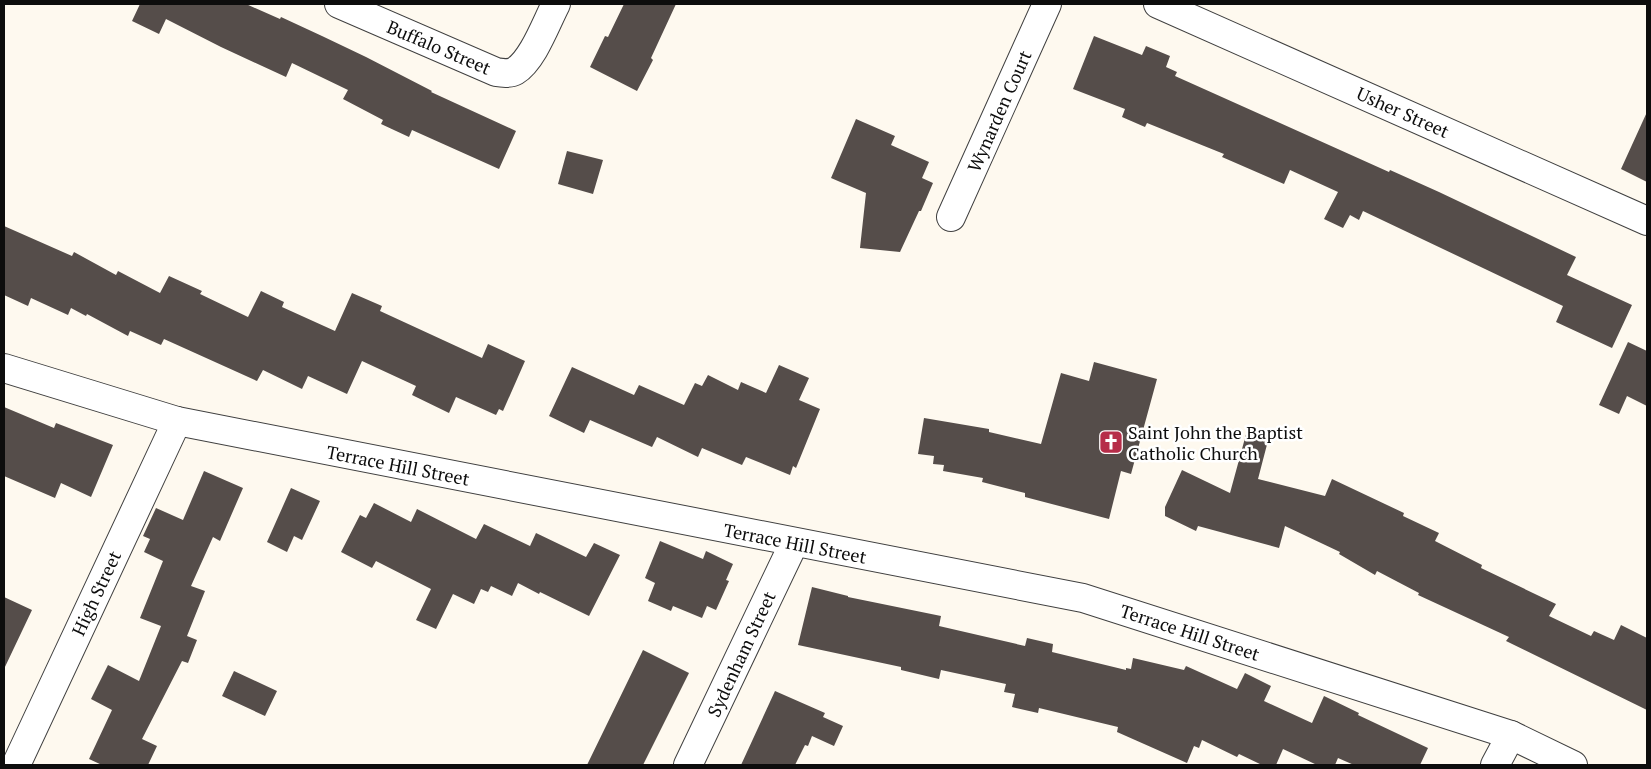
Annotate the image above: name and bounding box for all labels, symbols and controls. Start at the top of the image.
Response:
street label: Buffalo Street [383,14,495,80]
street label: Wynarden Court [961,46,1037,176]
street label: Usher Street [1353,81,1453,143]
place label: Saint John the Baptist Catholic Church [1128,420,1303,465]
church icon: Saint John the Baptist Catholic Church [1098,429,1124,455]
street label: Terrace Hill Street [324,439,472,491]
street label: Terrace Hill Street [721,517,869,569]
street label: High Street [66,546,126,639]
street label: Sydenham Street [701,587,781,721]
street label: Terrace Hill Street [1117,598,1263,666]

